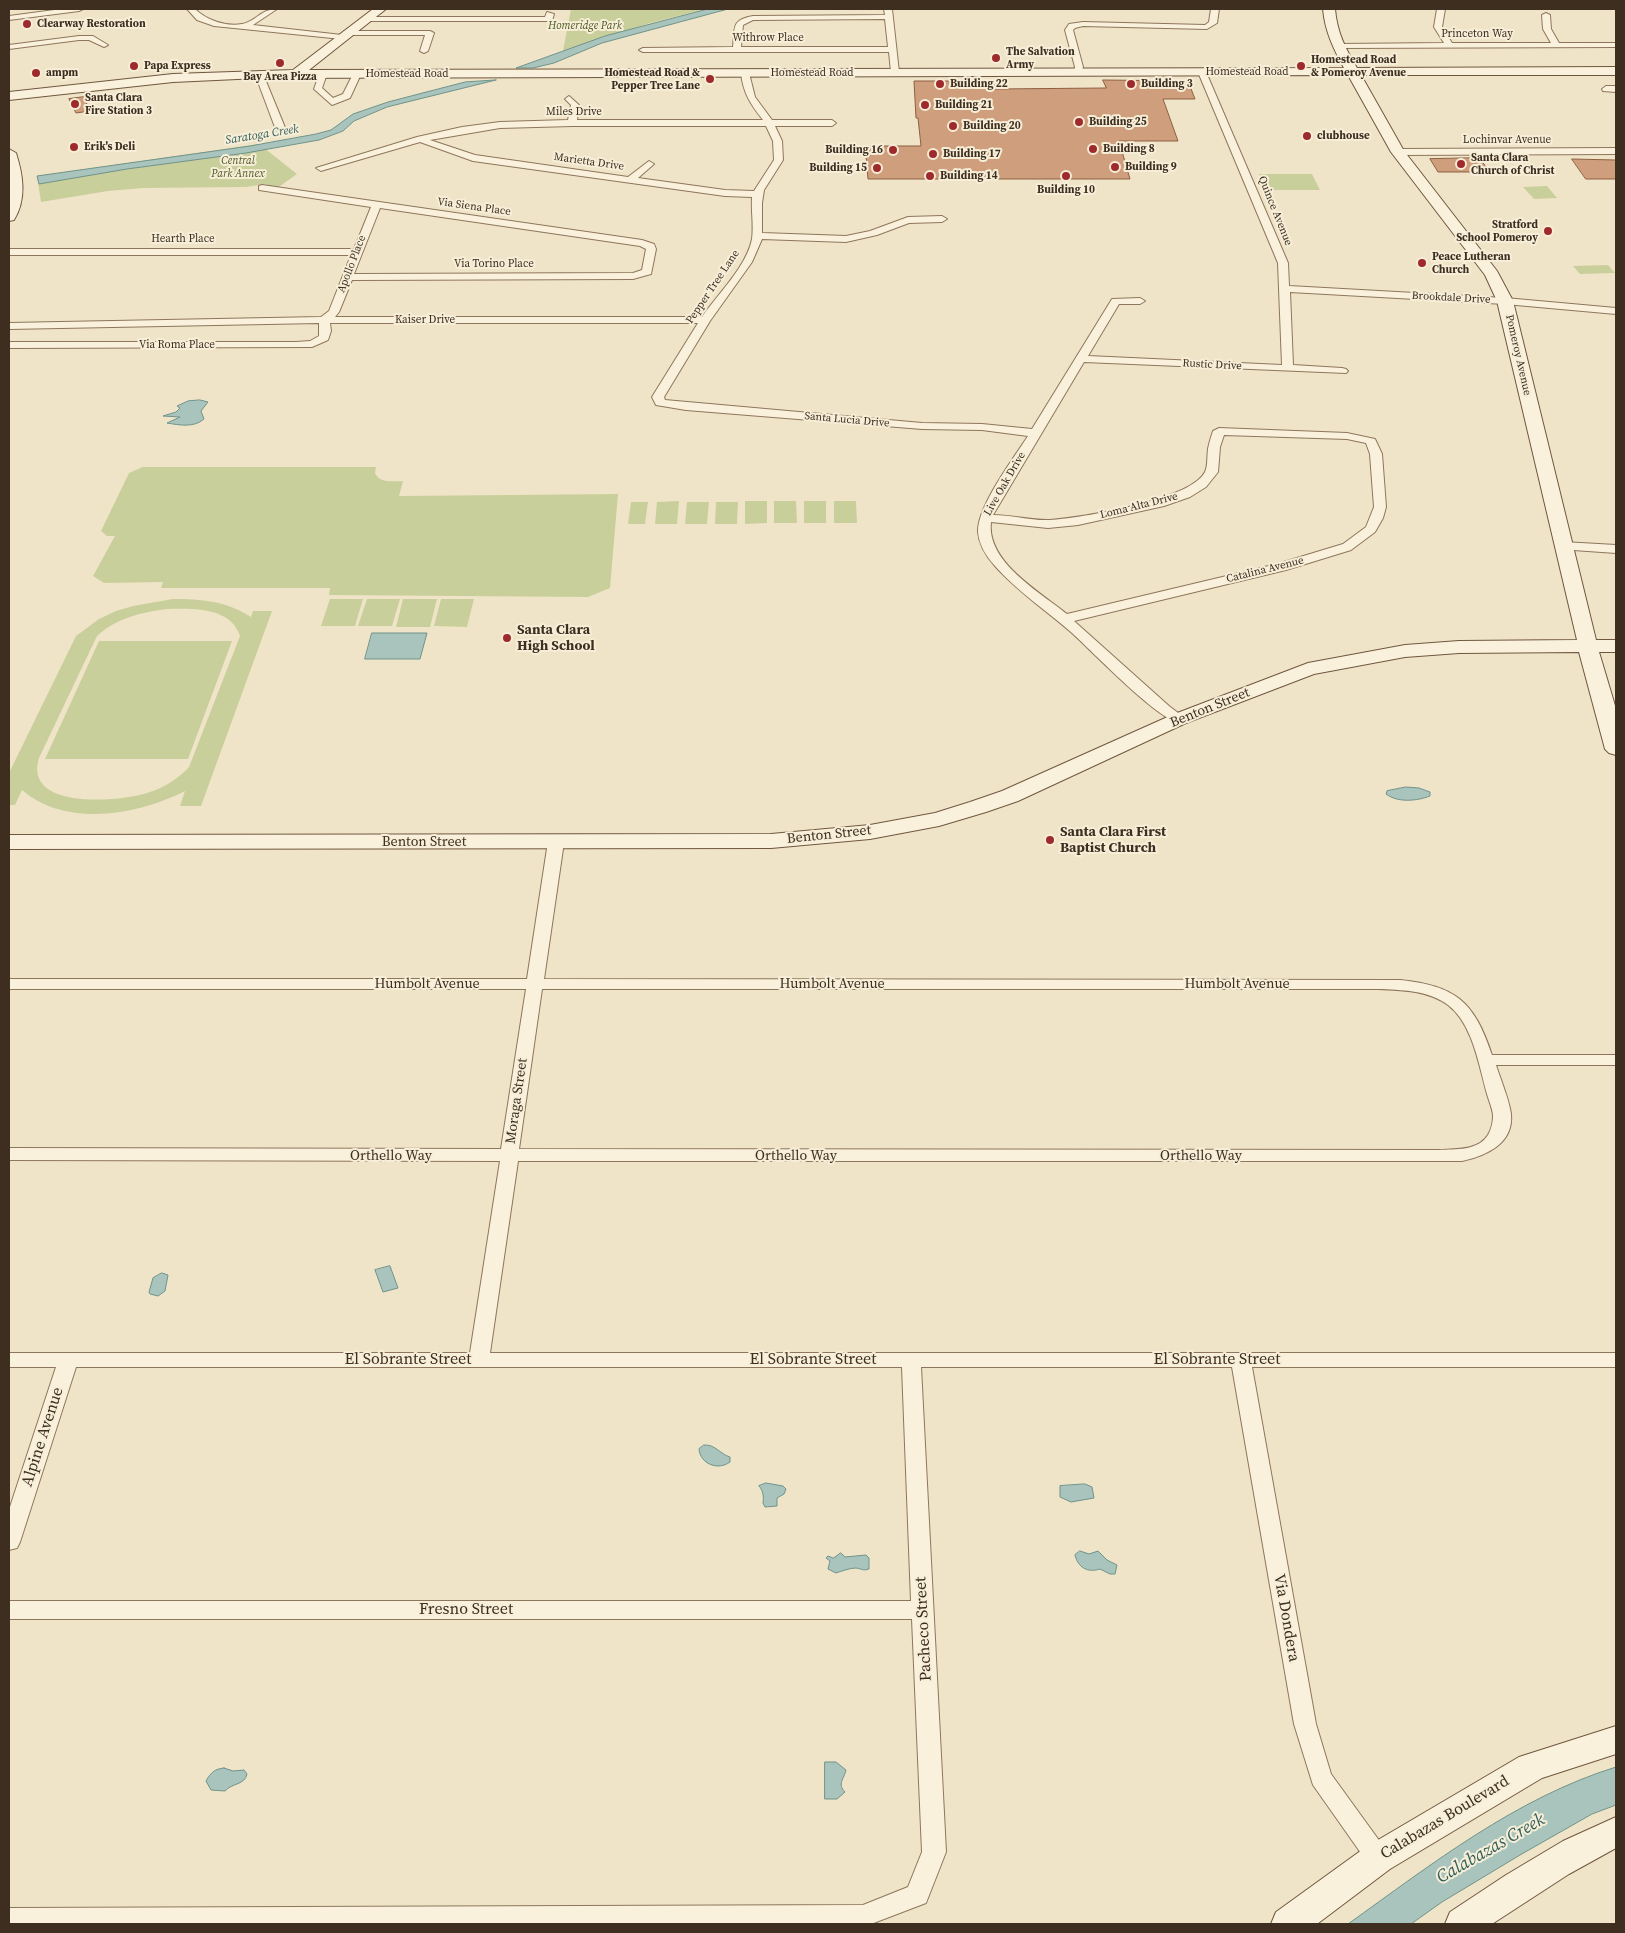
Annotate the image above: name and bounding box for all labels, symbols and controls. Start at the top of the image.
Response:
place label: Clearway Restoration [37,17,146,31]
marker: Clearway Restoration [21,18,33,30]
park label: Homeridge Park [548,19,622,33]
street label: Princeton Way [1441,27,1513,41]
street label: Withrow Place [732,31,804,45]
place label: The Salvation Army [1006,45,1075,71]
marker: The Salvation Army [990,52,1002,64]
place label: Homestead Road & Pomeroy Avenue [1311,53,1406,79]
marker: Bay Area Pizza [274,57,286,69]
place label: Papa Express [144,59,211,73]
marker: Papa Express [128,60,140,72]
marker: Homestead Road & Pomeroy Avenue [1295,60,1307,72]
street label: Homestead Road [1205,65,1289,79]
place label: ampm [46,66,78,80]
place label: Homestead Road & Pepper Tree Lane [605,66,700,92]
street label: Homestead Road [770,66,854,80]
marker: ampm [30,67,42,79]
street label: Homestead Road [365,67,449,81]
place label: Bay Area Pizza [243,70,317,84]
marker: Homestead Road & Pepper Tree Lane [704,73,716,85]
place label: Building 22 [950,77,1008,91]
place label: Building 3 [1141,77,1193,91]
marker: Building 22 [934,78,946,90]
marker: Building 3 [1125,78,1137,90]
place label: Santa Clara Fire Station 3 [85,91,152,117]
marker: Santa Clara Fire Station 3 [69,98,81,110]
place label: Building 21 [935,98,993,112]
marker: Building 21 [919,99,931,111]
street label: Miles Drive [546,105,602,119]
place label: Building 25 [1089,115,1147,129]
marker: Building 25 [1073,116,1085,128]
place label: Building 20 [963,119,1021,133]
marker: Building 20 [947,120,959,132]
water label: Saratoga Creek [224,122,300,148]
place label: clubhouse [1317,129,1370,143]
marker: clubhouse [1301,130,1313,142]
street label: Lochinvar Avenue [1463,133,1551,147]
place label: Erik's Deli [84,140,135,154]
marker: Erik's Deli [68,141,80,153]
place label: Building 8 [1103,142,1155,156]
place label: Building 16 [825,143,883,157]
marker: Building 8 [1087,143,1099,155]
marker: Building 16 [887,144,899,156]
place label: Building 17 [943,147,1001,161]
marker: Building 17 [927,148,939,160]
street label: Marietta Drive [553,151,625,173]
place label: Santa Clara Church of Christ [1471,151,1554,177]
park label: Central Park Annex [211,154,265,180]
marker: Santa Clara Church of Christ [1455,158,1467,170]
place label: Building 9 [1125,160,1177,174]
place label: Building 15 [809,161,867,175]
marker: Building 9 [1109,161,1121,173]
marker: Building 15 [871,162,883,174]
place label: Building 14 [940,169,998,183]
marker: Building 14 [924,170,936,182]
marker: Building 10 [1060,170,1072,182]
street label: Quince Avenue [1255,174,1295,248]
place label: Building 10 [1037,183,1095,197]
street label: Via Siena Place [436,195,512,219]
place label: Stratford School Pomeroy [1456,218,1538,244]
marker: Stratford School Pomeroy [1542,225,1554,237]
street label: Hearth Place [151,232,215,246]
street label: Apollo Place [335,233,369,295]
street label: Pepper Tree Lane [683,248,743,326]
place label: Peace Lutheran Church [1432,250,1511,276]
street label: Via Torino Place [454,257,534,271]
marker: Peace Lutheran Church [1416,257,1428,269]
street label: Brookdale Drive [1411,289,1491,307]
street label: Kaiser Drive [395,313,455,327]
street label: Pomeroy Avenue [1502,313,1534,397]
street label: Via Roma Place [139,338,215,352]
street label: Rustic Drive [1182,357,1242,373]
street label: Santa Lucia Drive [804,410,890,430]
street label: Live Oak Drive [981,450,1029,518]
street label: Loma Alta Drive [1099,490,1179,522]
street label: Catalina Avenue [1225,554,1305,586]
place label: Santa Clara High School [517,622,595,654]
marker: Santa Clara High School [501,632,513,644]
street label: Benton Street [1168,684,1252,732]
street label: Benton Street [786,822,872,848]
place label: Santa Clara First Baptist Church [1060,824,1166,856]
street label: Benton Street [382,834,466,850]
marker: Santa Clara First Baptist Church [1044,834,1056,846]
street label: Humbolt Avenue [374,976,480,992]
street label: Humbolt Avenue [779,976,885,992]
street label: Humbolt Avenue [1184,976,1290,992]
street label: Moraga Street [503,1057,531,1145]
street label: Orthello Way [350,1148,432,1164]
street label: Orthello Way [755,1148,837,1164]
street label: Orthello Way [1160,1148,1242,1164]
street label: El Sobrante Street [345,1350,471,1370]
street label: El Sobrante Street [750,1350,876,1370]
street label: El Sobrante Street [1154,1350,1280,1370]
street label: Alpine Avenue [18,1385,68,1489]
street label: Via Dondera [1269,1573,1303,1663]
street label: Pacheco Street [912,1576,936,1682]
street label: Fresno Street [419,1600,513,1620]
street label: Calabazas Boulevard [1377,1772,1513,1864]
water label: Calabazas Creek [1433,1809,1549,1889]

